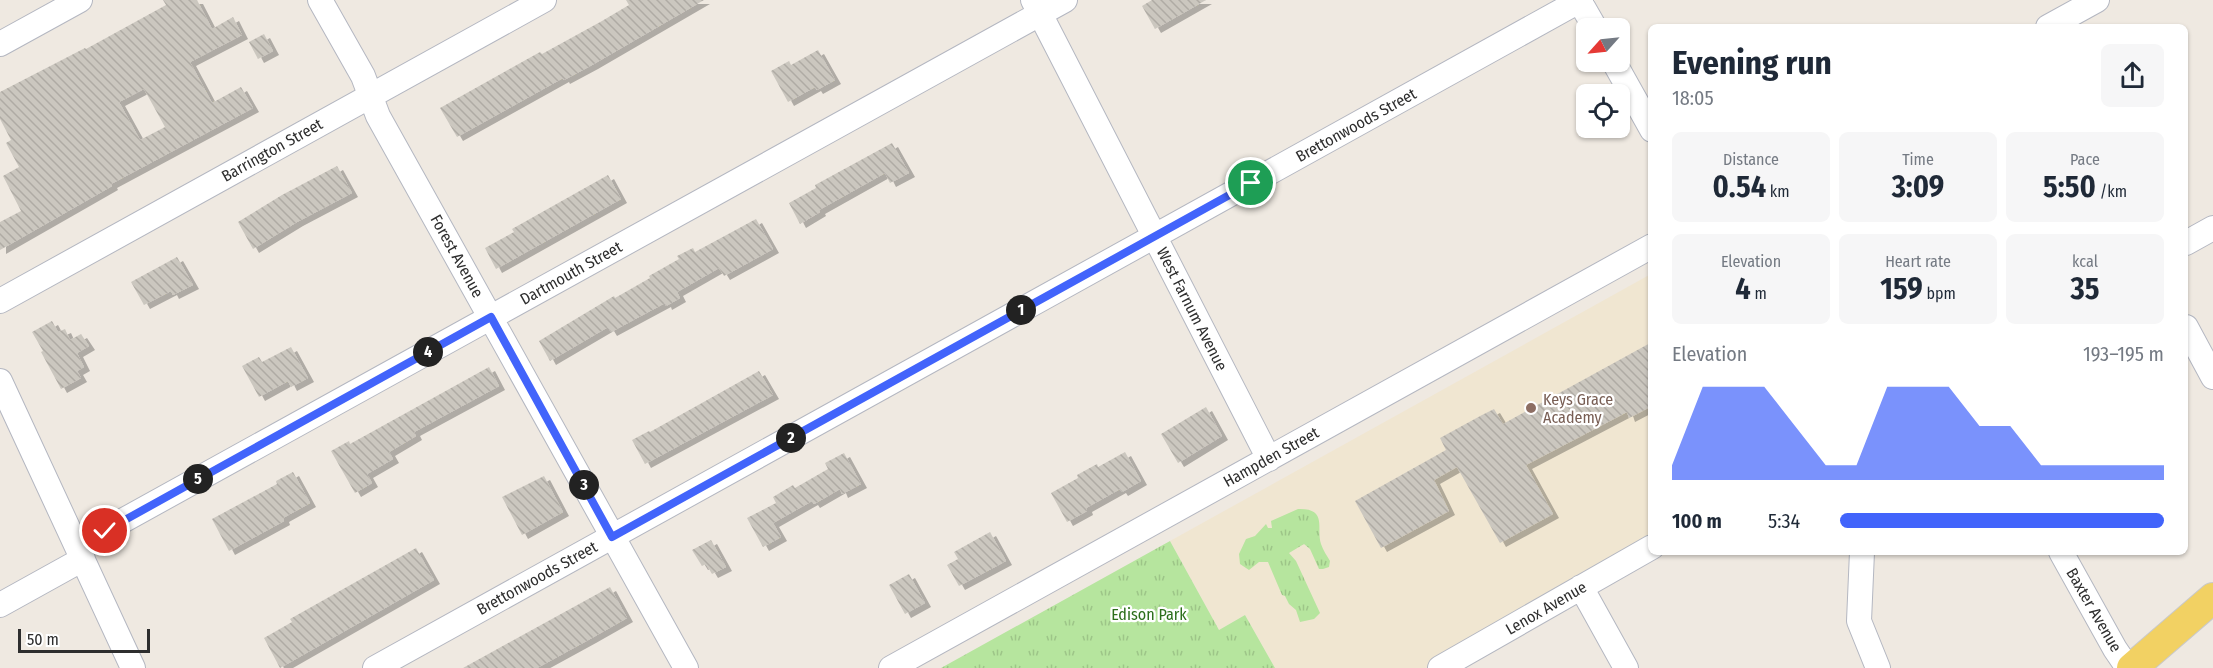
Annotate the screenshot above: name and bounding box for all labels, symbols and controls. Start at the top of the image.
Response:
north arrow [1576,18,1630,72]
map controls [1576,18,1630,138]
text: Evening run [1672,43,1832,83]
button: share [2101,44,2164,107]
street label: Brettonwoods Street [1292,84,1420,166]
button: locate [1576,84,1630,138]
text: 18:05 [1672,86,1714,110]
street label: Barrington Street [218,114,327,186]
text: Distance [1723,150,1779,169]
text: Time [1902,150,1934,169]
text: Pace [2070,150,2100,169]
pin [1225,157,1276,208]
icon: arrive [1234,166,1267,199]
text: 0.54 [1712,169,1766,205]
text: 3:09 [1892,169,1944,205]
text: 5:50 [2043,169,2096,205]
text: km [1766,182,1790,201]
text: /km [2096,182,2127,201]
street label: Forest Avenue [426,211,488,301]
street label: Dartmouth Street [517,237,626,309]
street label: West Farnum Avenue [1153,244,1231,374]
text: Elevation [1721,252,1781,271]
text: Heart rate [1885,252,1951,271]
text: kcal [2072,252,2098,271]
text: 4 [1735,271,1751,307]
text: 159 [1880,271,1923,307]
text: 35 [2071,271,2099,307]
text: m [1751,284,1767,303]
text: bpm [1923,284,1956,303]
pin: 1 [1006,295,1036,325]
text: 1 [1018,300,1024,319]
pin: 4 [413,337,443,367]
text: 4 [424,342,432,361]
text: Elevation [1672,342,1747,366]
text: 193–195 m [2083,342,2164,366]
place label: Keys Grace Academy [1543,390,1613,427]
marker: Keys Grace Academy [1524,401,1538,415]
pin: 2 [776,423,806,453]
street label: Hampden Street [1220,423,1323,491]
text: 2 [787,428,795,447]
pin: 5 [183,464,213,494]
text: 5 [194,469,202,488]
pin: 3 [569,470,599,500]
text: 3 [580,475,588,494]
pin [79,505,130,556]
text: 100 m [1672,509,1722,533]
text: 5:34 [1768,509,1800,533]
icon: check [88,514,121,547]
street label: Brettonwoods Street [473,537,601,619]
street label: Baxter Avenue [2062,565,2126,656]
street label: Lenox Avenue [1502,577,1590,639]
park label: Edison Park [1111,605,1187,624]
scale bar [18,626,150,654]
text: 50 m [27,630,59,649]

